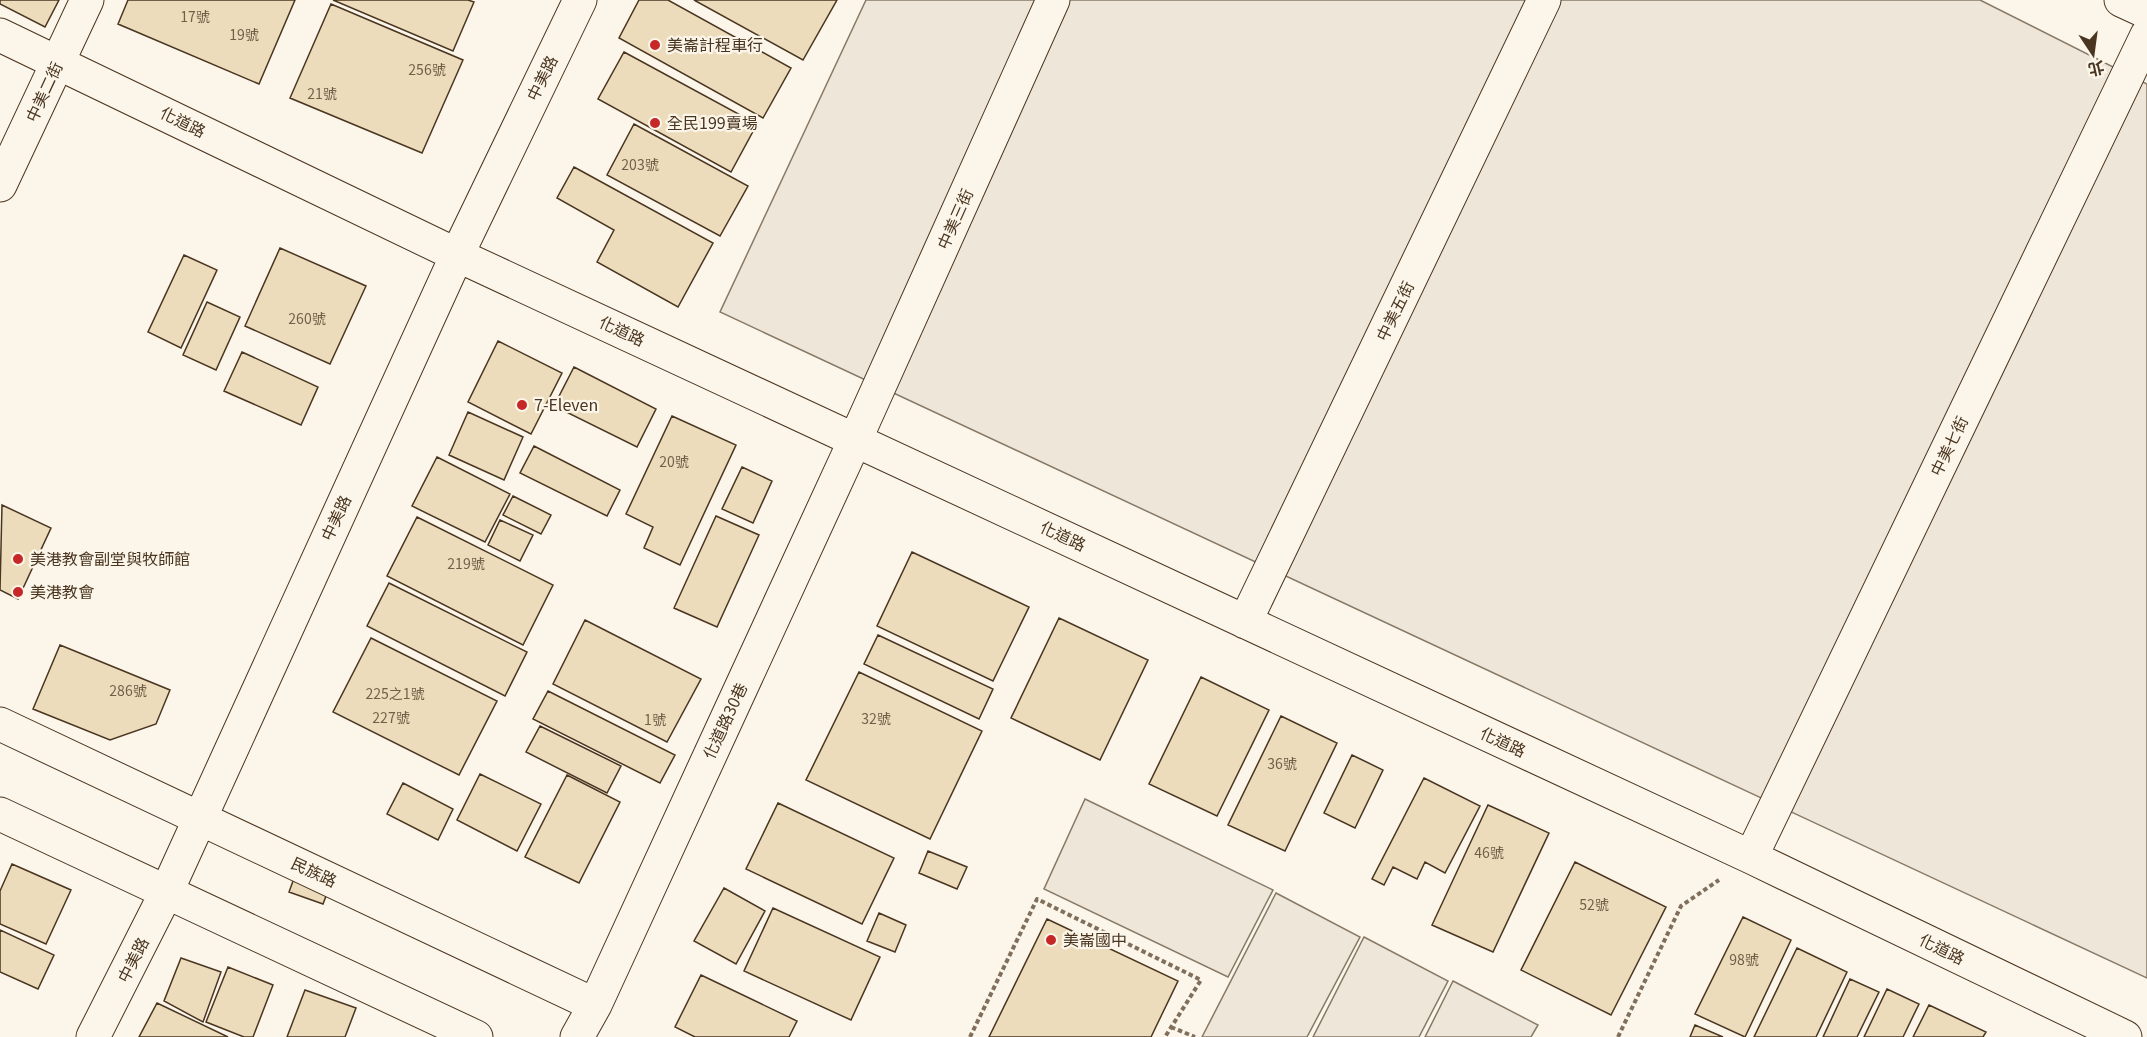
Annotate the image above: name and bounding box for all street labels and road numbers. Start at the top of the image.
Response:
street label: 中美路 [520,51,562,104]
street label: 中美二街 [19,57,67,126]
street label: 化道路 [157,100,210,142]
street label: 中美三街 [930,184,978,253]
street label: 中美五街 [1369,277,1419,345]
street label: 化道路 [596,309,649,351]
street label: 中美七街 [1923,412,1973,480]
street label: 中美路 [314,491,356,544]
street label: 化道路 [1037,514,1090,556]
street label: 化道路30巷 [696,678,752,763]
street label: 化道路 [1477,720,1530,762]
street label: 民族路 [288,850,341,892]
street label: 化道路 [1916,927,1969,969]
street label: 中美路 [111,933,154,986]

